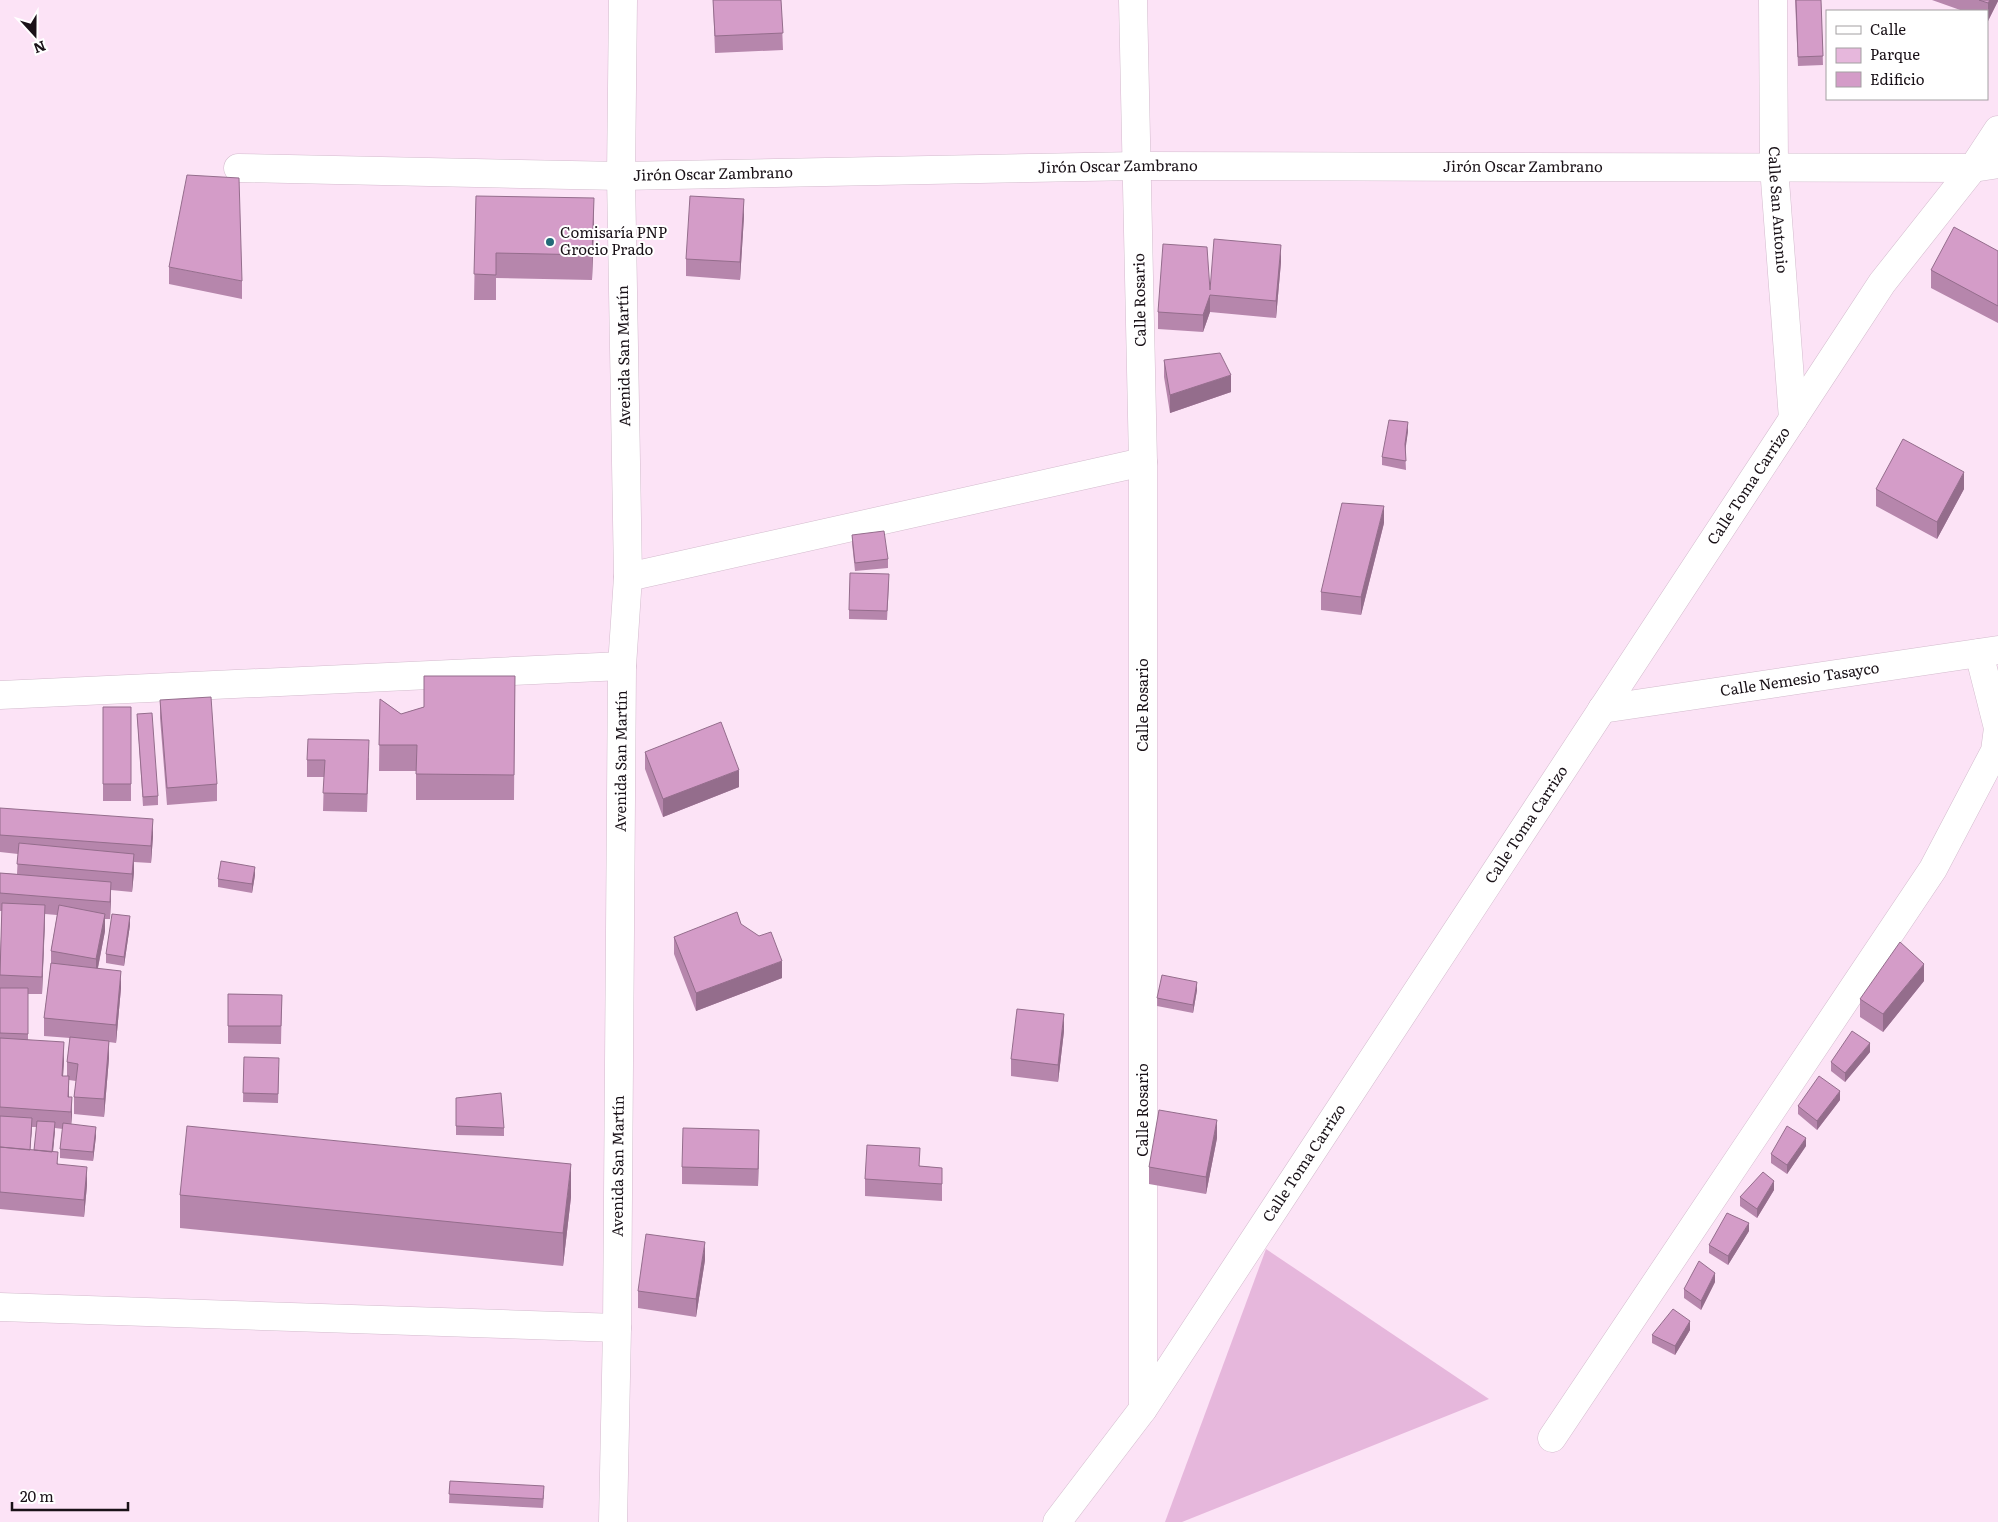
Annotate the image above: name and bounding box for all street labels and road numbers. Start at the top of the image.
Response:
street label: Calle San Antonio [1764,146,1795,274]
street label: Jirón Oscar Zambrano [1038,153,1198,178]
street label: Jirón Oscar Zambrano [1443,154,1603,177]
street label: Jirón Oscar Zambrano [633,160,793,186]
street label: Calle Rosario [1126,253,1151,347]
street label: Avenida San Martín [610,285,635,427]
street label: Calle Toma Carrizo [1700,421,1795,549]
street label: Calle Nemesio Tasayco [1718,655,1881,701]
street label: Calle Rosario [1130,658,1153,752]
street label: Avenida San Martín [608,690,632,832]
street label: Calle Toma Carrizo [1478,760,1573,887]
street label: Calle Rosario [1130,1063,1153,1157]
street label: Avenida San Martín [605,1095,629,1237]
street label: Calle Toma Carrizo [1256,1099,1350,1226]

